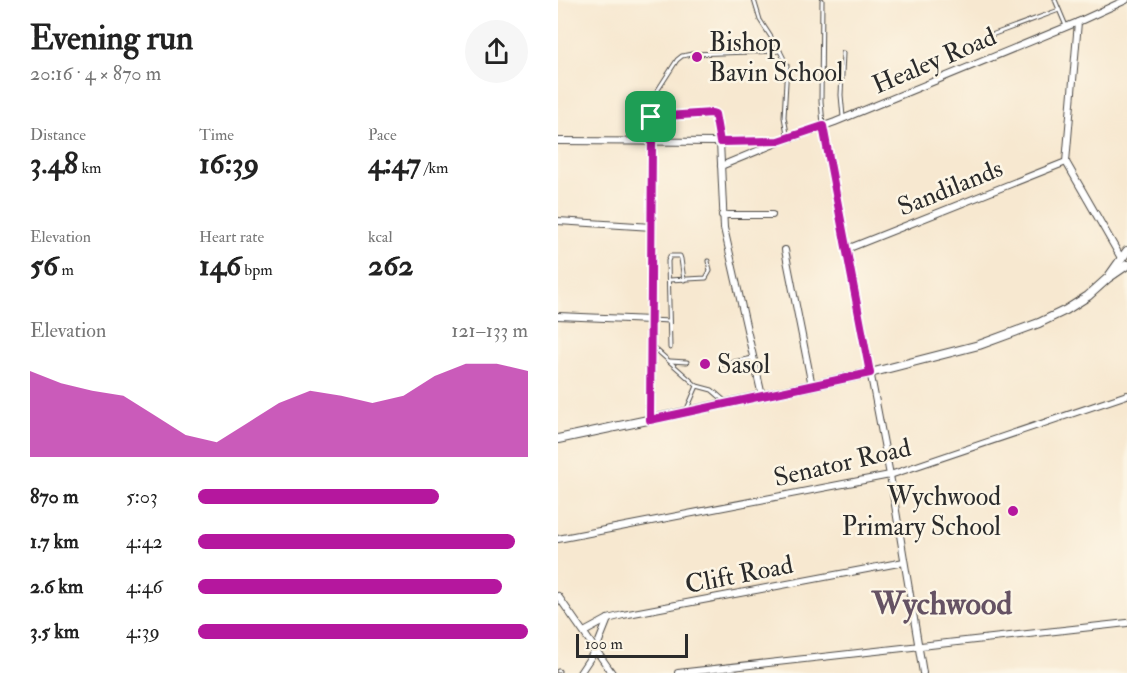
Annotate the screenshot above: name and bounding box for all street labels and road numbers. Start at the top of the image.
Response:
street label: Healey Road [868,20,1001,101]
street label: Sandilands [893,152,1008,223]
street label: Senator Road [771,432,914,494]
street label: Clift Road [682,549,796,601]

